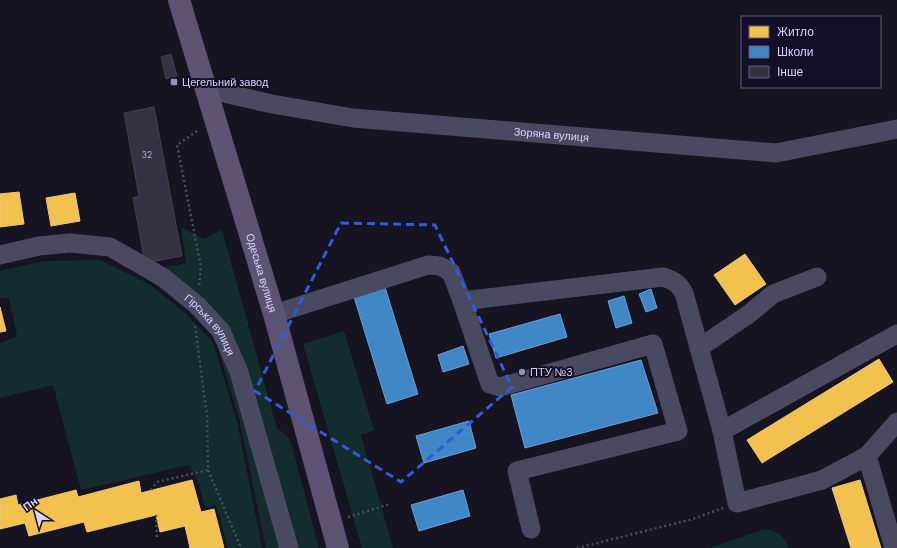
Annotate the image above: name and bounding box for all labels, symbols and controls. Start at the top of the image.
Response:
legend [741,16,881,88]
text: Житло [777,24,814,40]
text: Школи [777,44,814,60]
text: Інше [777,64,804,80]
place label: Цегельний завод [182,75,269,89]
marker: Цегельний завод [169,77,179,87]
street label: Зоряна вулиця [513,124,590,145]
house number: 32 [142,149,152,161]
street label: Одеська вулиця [243,232,280,314]
street label: Гірська вулиця [182,291,238,358]
place label: ПТУ №3 [530,365,573,379]
marker: ПТУ №3 [517,367,527,377]
north arrow [16,492,56,532]
text: Пн [20,494,40,514]

